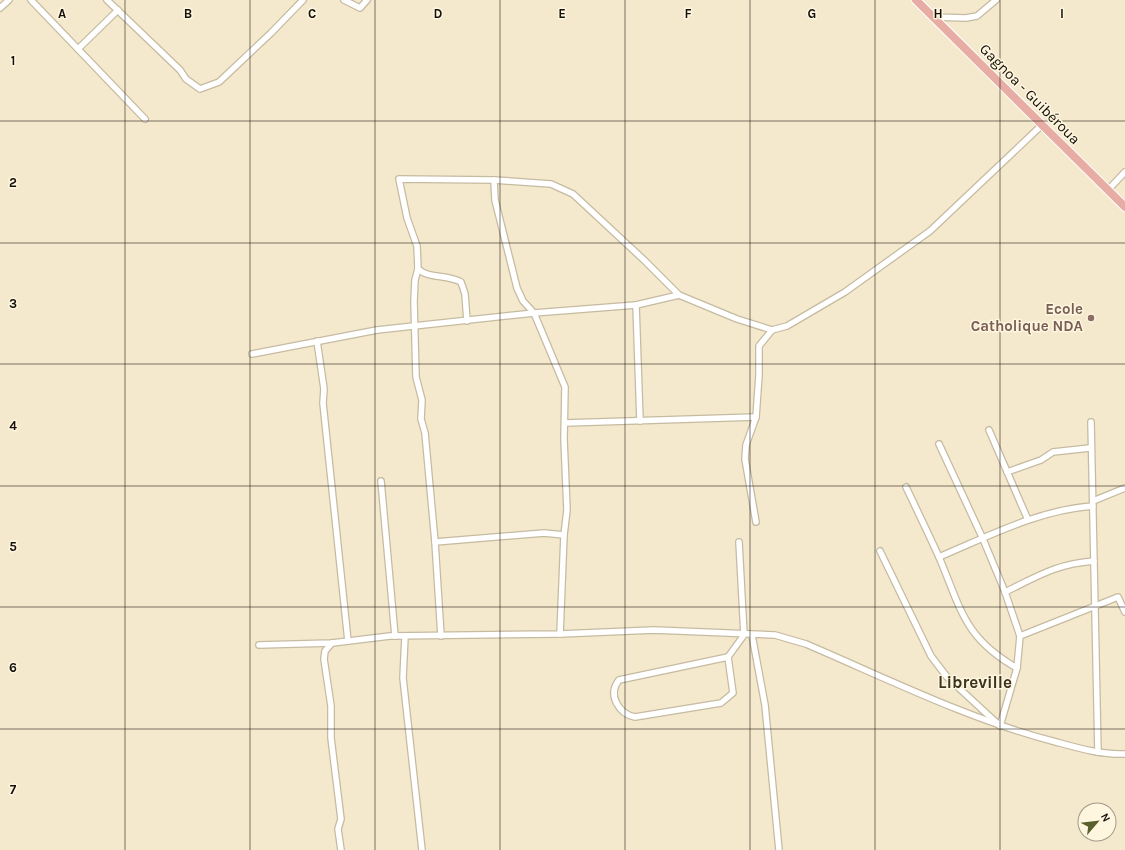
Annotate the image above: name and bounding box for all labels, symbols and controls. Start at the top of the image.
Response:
text: A [58,6,66,21]
text: B [184,6,192,21]
text: C [308,6,316,21]
text: D [434,6,443,21]
text: E [558,6,566,21]
text: F [684,6,692,21]
text: G [808,6,816,21]
text: H [933,6,943,21]
text: I [1060,6,1064,21]
street label: Gagnoa - Guibéroua [976,40,1084,148]
text: 1 [11,53,15,68]
text: 2 [9,175,17,190]
text: 3 [9,296,17,311]
place label: Ecole Catholique NDA [971,300,1084,335]
marker: Ecole Catholique NDA [1086,313,1096,323]
text: 4 [9,418,17,433]
text: 5 [9,539,17,554]
text: 6 [9,660,17,675]
district label: Libreville [938,672,1012,692]
text: 7 [10,782,17,797]
north arrow [1077,802,1117,842]
text: N [1098,811,1113,824]

